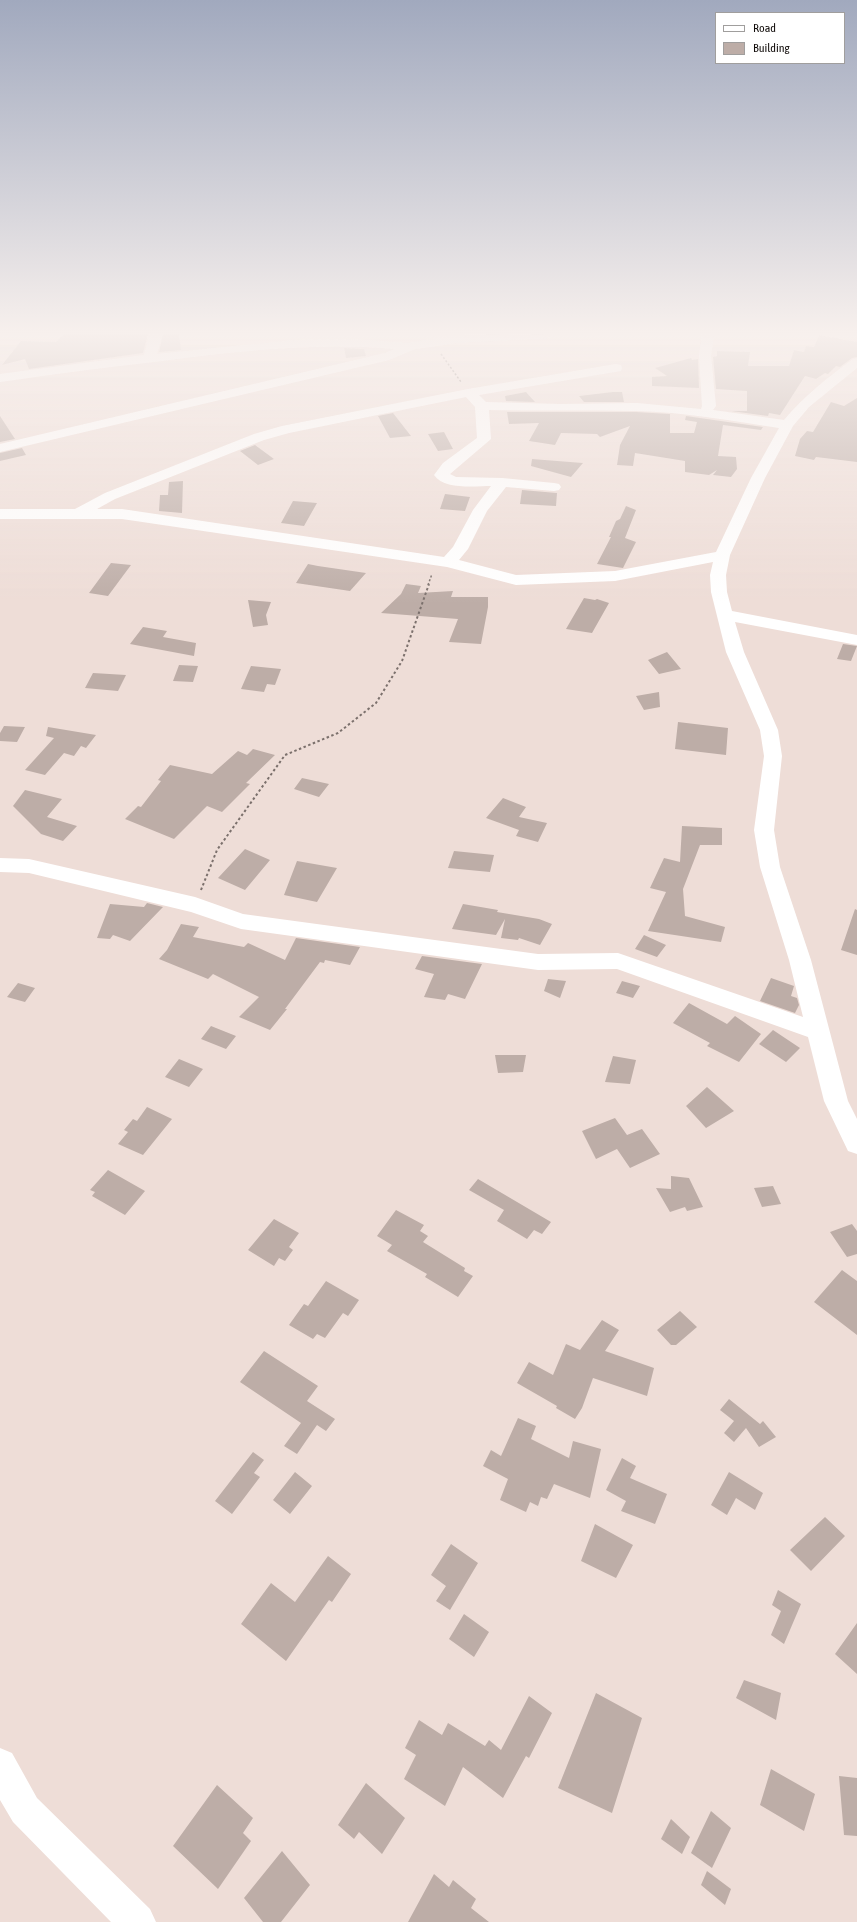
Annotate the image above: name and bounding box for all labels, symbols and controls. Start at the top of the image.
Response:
legend [715,12,845,64]
text: Road [753,21,776,35]
text: Building [753,41,790,55]

